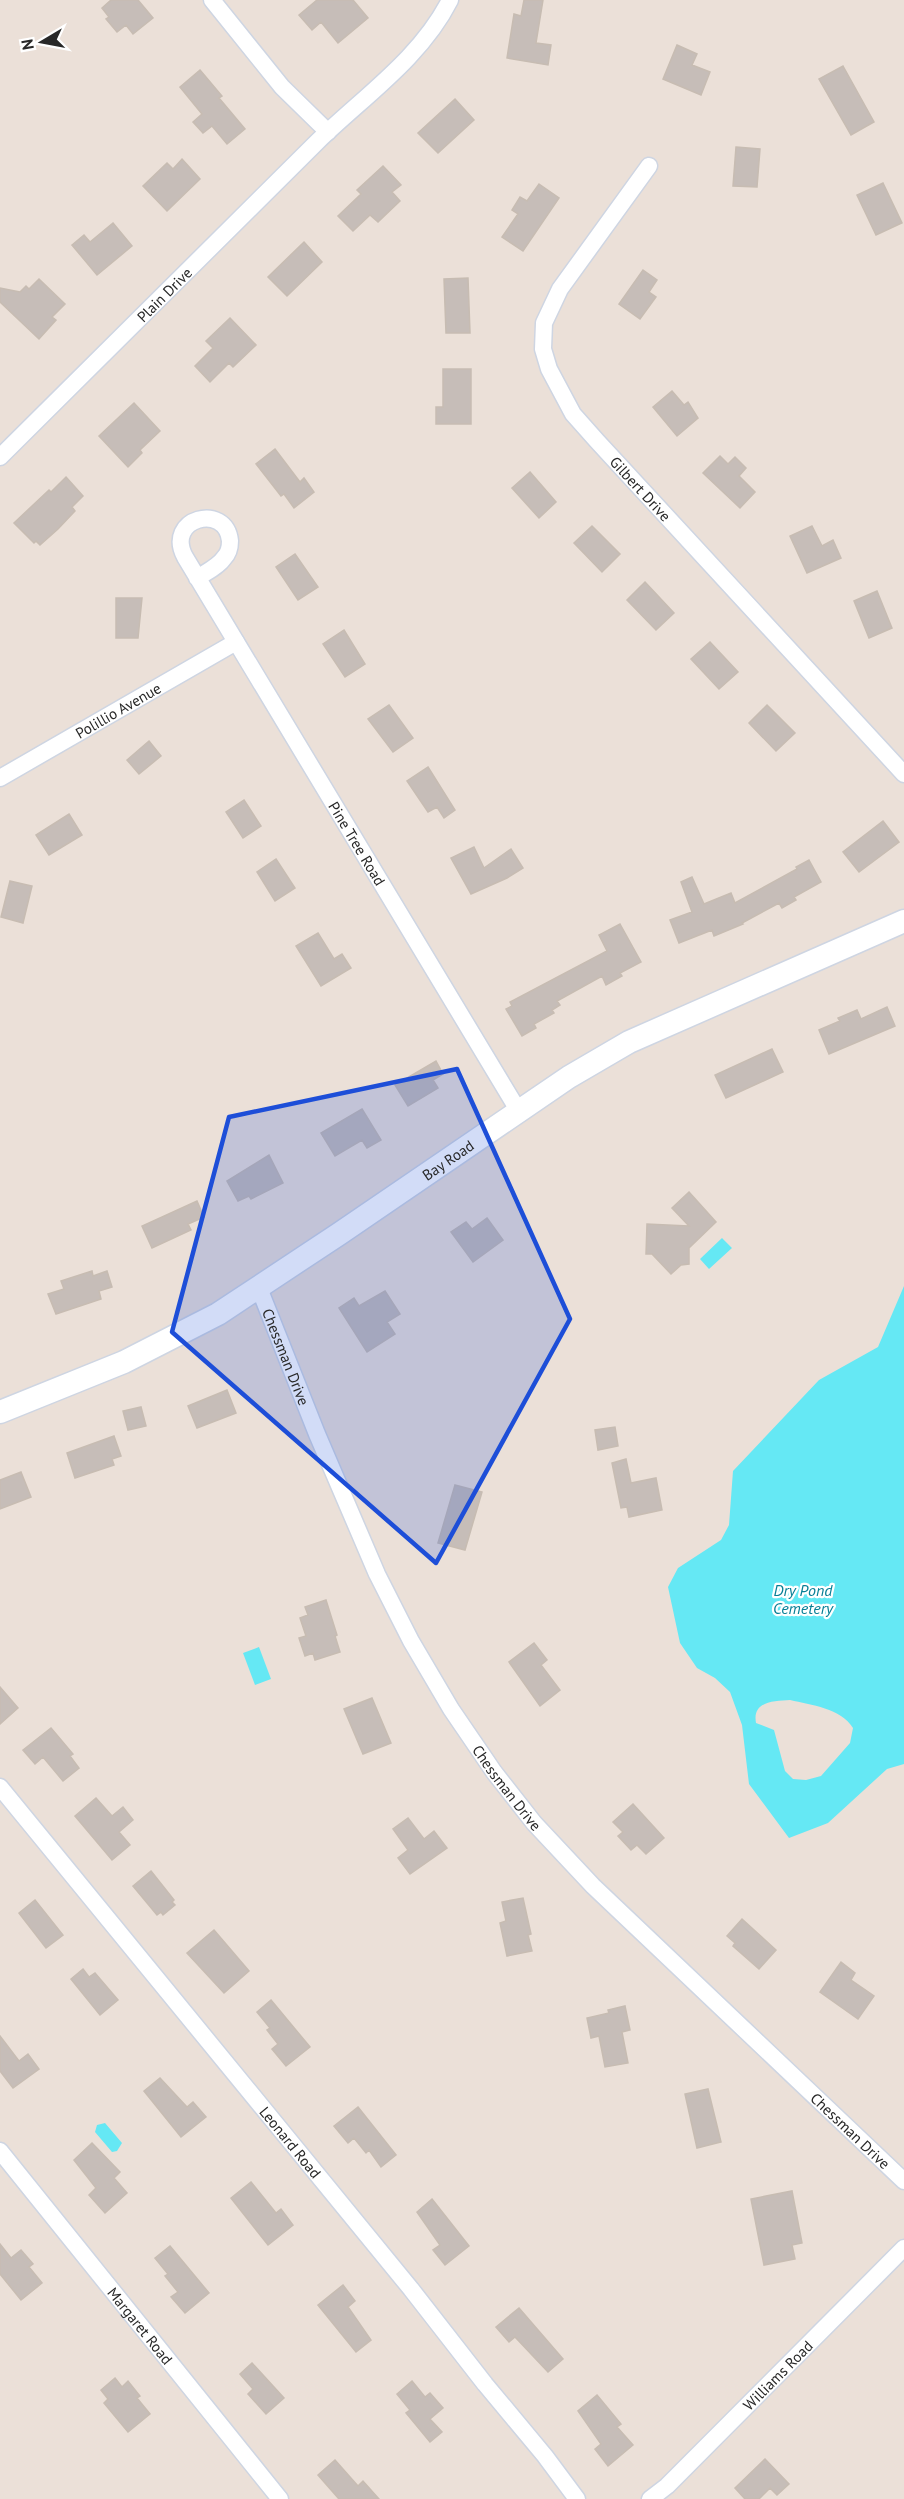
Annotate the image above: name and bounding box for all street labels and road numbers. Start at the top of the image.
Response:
street label: Plain Drive [132,263,196,326]
street label: Gilbert Drive [606,452,675,525]
street label: Polillio Avenue [72,678,164,742]
street label: Pine Tree Road [325,798,390,889]
street label: Bay Road [418,1135,477,1184]
street label: Chessman Drive [259,1306,314,1408]
street label: Chessman Drive [469,1741,546,1834]
street label: Chessman Drive [807,2088,894,2173]
street label: Leonard Road [256,2102,326,2182]
street label: Margaret Road [104,2283,177,2368]
street label: Williams Road [739,2336,816,2414]

